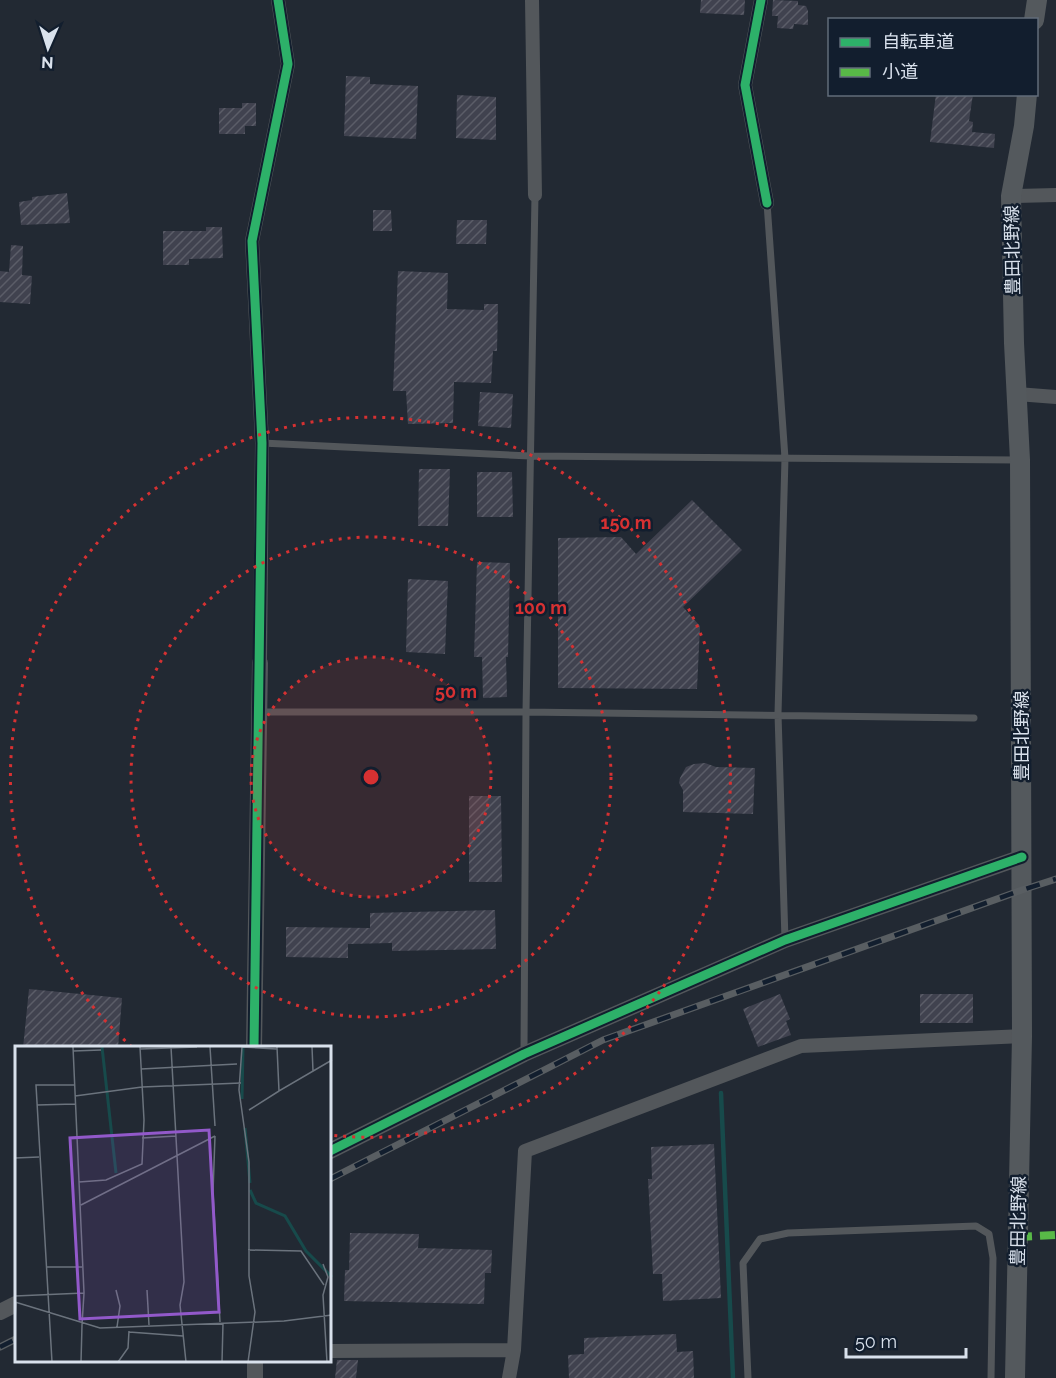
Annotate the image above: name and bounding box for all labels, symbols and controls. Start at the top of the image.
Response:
north arrow [18,18,78,78]
legend [828,18,1038,96]
text: 自転車道 [882,31,954,52]
text: N [41,53,54,72]
text: 小道 [882,61,918,82]
street label: 豊田北野線 [1001,205,1023,295]
text: 150 m [601,512,652,533]
text: 100 m [515,597,567,618]
text: 50 m [435,681,477,702]
street label: 豊田北野線 [1011,691,1032,781]
centre of rings [361,767,381,787]
inset map [15,1046,332,1363]
street label: 豊田北野線 [1007,1176,1029,1266]
scale bar [846,1321,966,1359]
text: 50 m [855,1331,897,1352]

